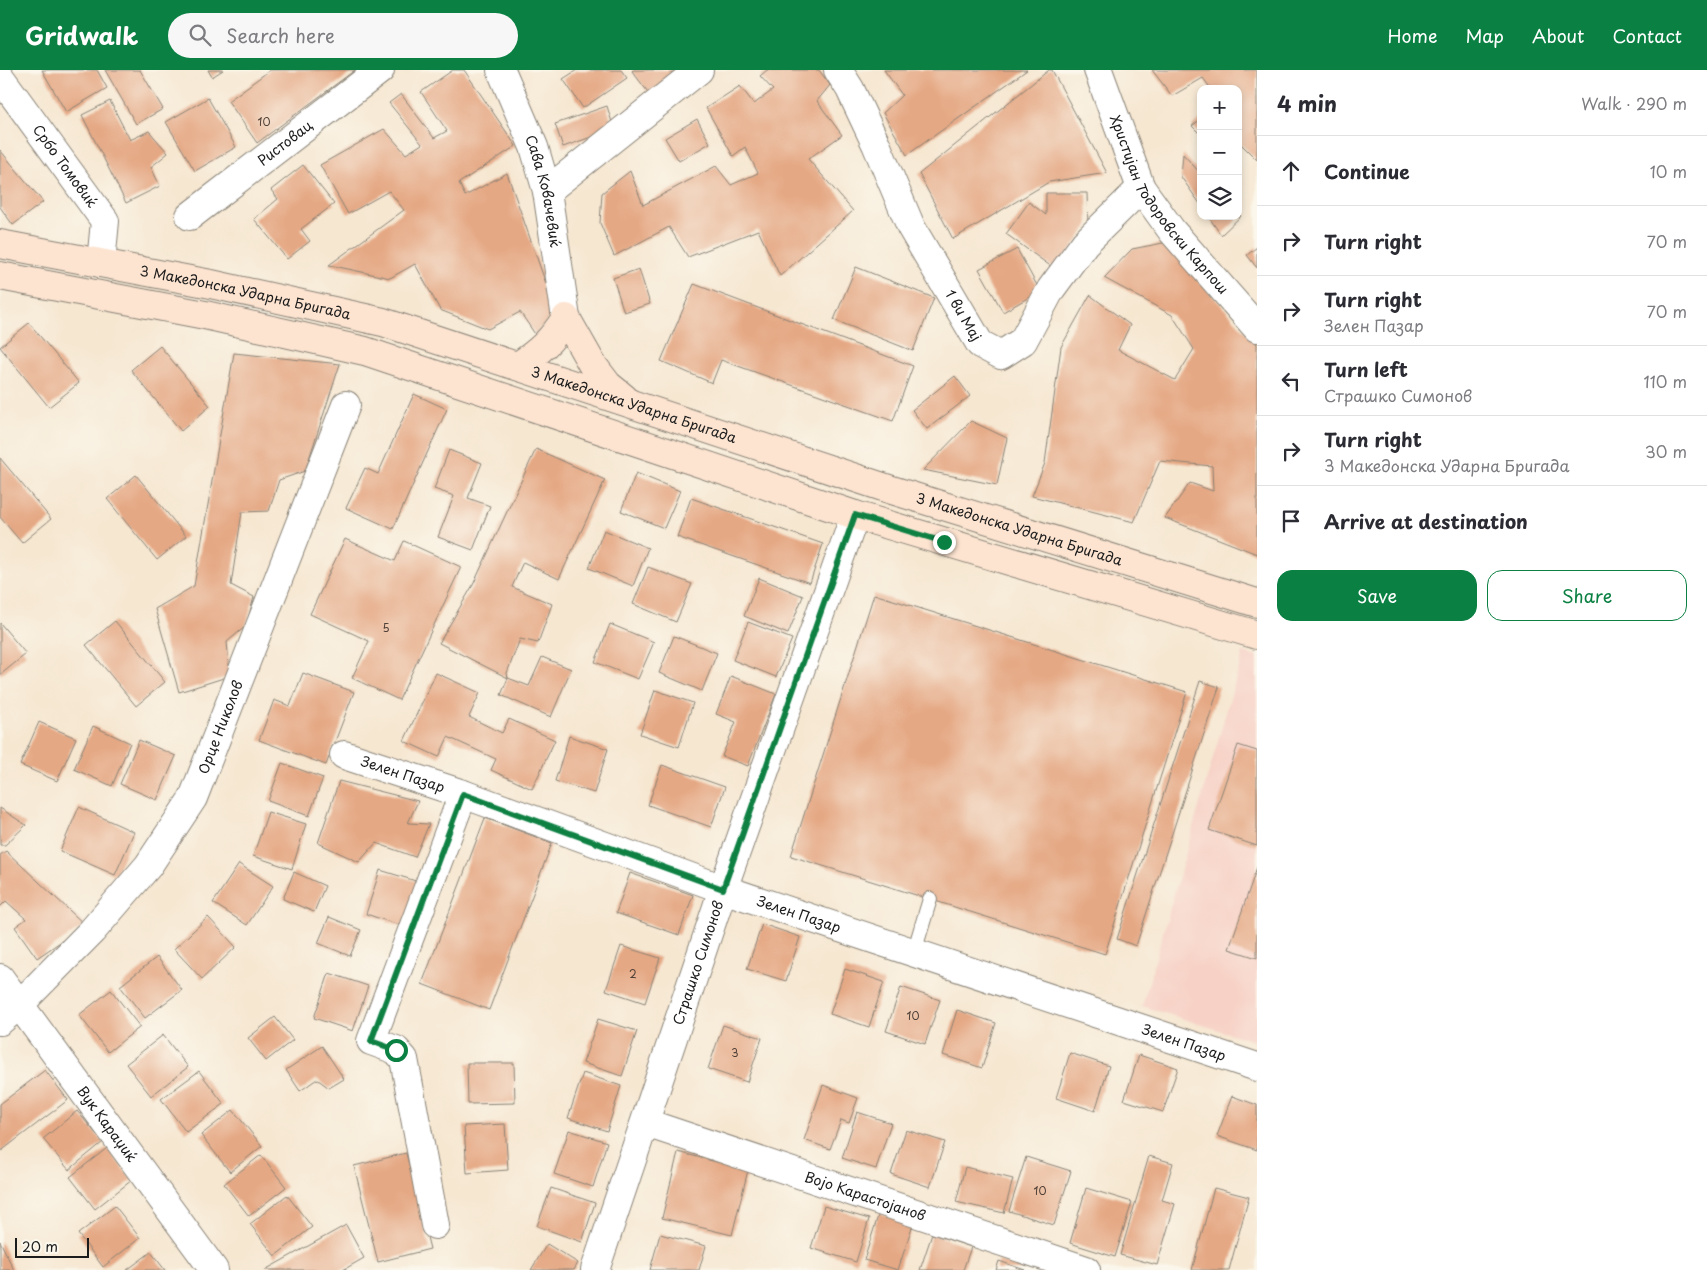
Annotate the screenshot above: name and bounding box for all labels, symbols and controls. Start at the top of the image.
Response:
search box [168,13,518,58]
text: Gridwalk [25,17,138,53]
icon: search [186,21,214,49]
text: Search here [226,21,335,49]
text: Home [1387,22,1437,49]
text: Map [1465,22,1504,49]
text: About [1532,22,1584,49]
text: Contact [1612,22,1682,49]
map controls [1197,85,1242,220]
button: + [1197,85,1242,130]
text: 4 min [1277,87,1337,119]
text: Walk · 290 m [1581,91,1687,115]
street label: Христијан Тодоровски Карпош [1105,112,1234,299]
house number: 10 [258,113,270,130]
street label: Ристовац [253,115,317,170]
street label: Србо Томовиќ [28,120,103,212]
button: − [1197,130,1242,175]
street label: Сава Ковачевиќ [520,132,566,249]
icon: ahead [1277,157,1305,185]
text: Continue [1324,157,1410,185]
text: 10 m [1650,159,1687,183]
button: layers [1197,175,1242,220]
icon: right [1277,227,1305,255]
text: Turn right [1324,227,1422,255]
text: 70 m [1647,229,1687,253]
street label: 3 Македонска Ударна Бригада [138,260,353,325]
street label: 1 ви Мај [940,285,987,345]
text: Turn right [1324,285,1422,313]
icon: right [1277,297,1305,325]
text: 70 m [1647,299,1687,323]
text: Зелен Пазар [1324,313,1424,337]
text: Turn left [1324,355,1408,383]
street label: 3 Македонска Ударна Бригада [529,361,740,448]
icon: left [1277,367,1305,395]
text: 110 m [1644,369,1687,393]
text: Страшко Симонов [1324,383,1472,407]
text: Turn right [1324,425,1422,453]
icon: right [1277,437,1305,465]
text: 30 m [1645,439,1687,463]
text: 3 Македонска Ударна Бригада [1324,453,1570,477]
street label: 3 Македонска Ударна Бригада [913,487,1125,571]
icon: arrive [1277,507,1305,535]
text: Arrive at destination [1324,507,1528,535]
route end [933,531,956,554]
button: Save [1277,570,1477,621]
button: Share [1487,570,1687,621]
house number: 5 [382,619,390,636]
street label: Орце Николов [192,677,248,777]
street label: Зелен Пазар [358,750,448,797]
street label: Зелен Пазар [754,890,844,938]
street label: Страшко Симонов [667,898,728,1028]
house number: 2 [629,965,637,982]
house number: 10 [907,1007,919,1024]
street label: Зелен Пазар [1139,1018,1229,1066]
route start [385,1039,408,1062]
house number: 3 [731,1044,739,1061]
street label: Вук Караџиќ [72,1081,143,1167]
street label: Војо Карастојанов [802,1166,929,1226]
house number: 10 [1034,1182,1046,1199]
scale bar [15,1235,89,1258]
text: 20 m [22,1236,58,1257]

